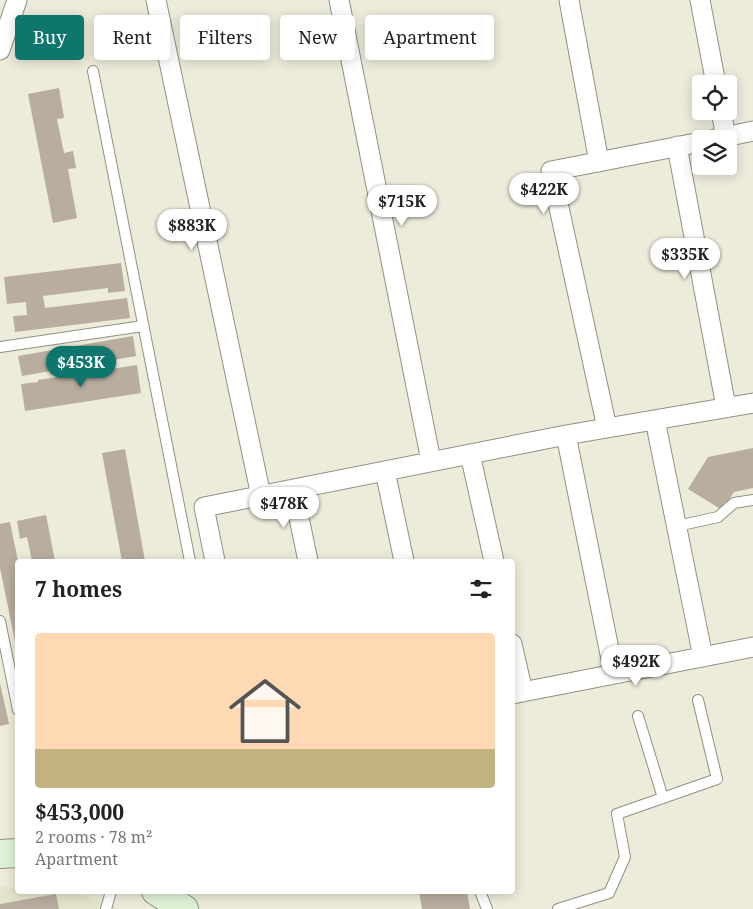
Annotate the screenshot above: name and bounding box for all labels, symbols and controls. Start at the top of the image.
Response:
chip: Buy [15,15,84,60]
chip: Rent [94,15,170,60]
chip: Filters [180,15,270,60]
chip: New [280,15,355,60]
chip: Apartment [365,15,494,60]
map controls [692,75,737,175]
button: locate [692,75,737,120]
button: layers [692,130,737,175]
pin: $422K [509,172,579,215]
text: $422K [520,178,568,200]
pin: $715K [367,184,437,227]
text: $715K [378,190,426,212]
pin: $883K [157,208,227,251]
text: $883K [168,214,216,236]
pin: $335K [650,238,720,280]
text: $335K [661,243,709,265]
pin: $453K [46,346,116,388]
text: $453K [57,351,105,373]
pin: $478K [249,486,319,529]
text: $478K [260,492,308,514]
text: 7 homes [35,575,122,603]
icon: filters [467,575,495,603]
pin: $492K [601,644,671,687]
text: $492K [612,650,660,672]
icon: home [220,666,310,756]
text: $453,000 [35,798,124,826]
text: 2 rooms · 78 m² [35,826,152,848]
text: Apartment [35,848,118,870]

